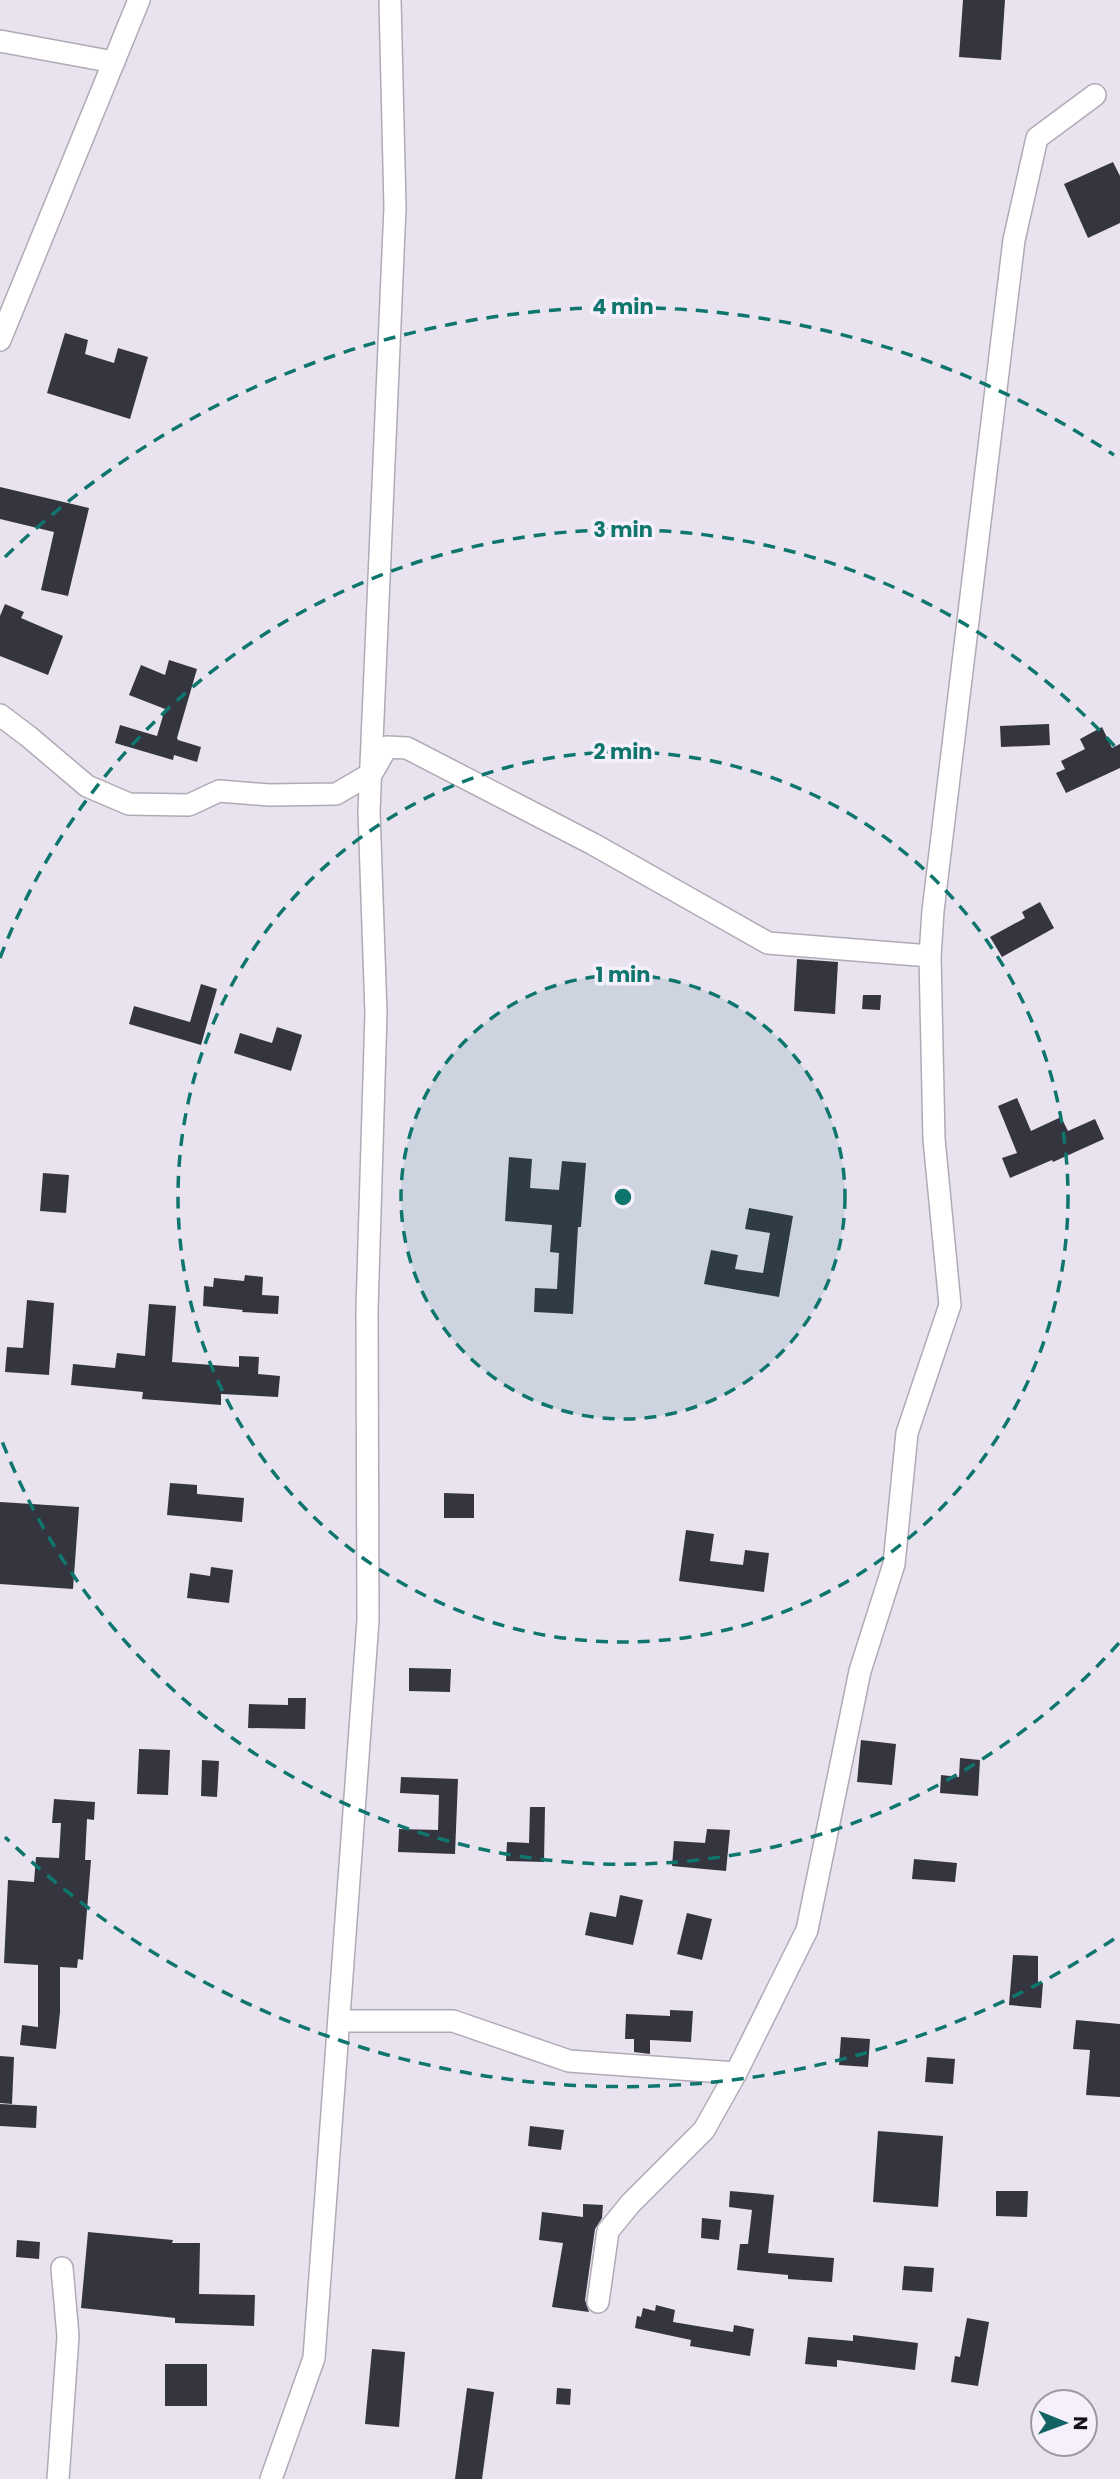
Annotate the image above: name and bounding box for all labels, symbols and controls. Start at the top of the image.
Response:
text: 4 min [592,292,654,321]
text: 3 min [593,515,653,544]
text: 2 min [593,737,653,766]
text: 1 min [596,960,650,989]
centre of rings [611,1185,635,1209]
north arrow [1029,2388,1099,2458]
text: N [1067,2416,1094,2431]

